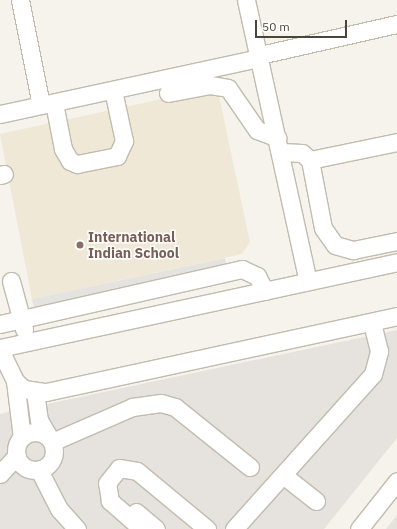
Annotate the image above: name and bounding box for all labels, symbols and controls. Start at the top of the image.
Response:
scale bar [257,12,349,38]
text: 50 m [262,19,290,34]
place label: International Indian School [88,229,179,262]
marker: International Indian School [75,240,85,250]

